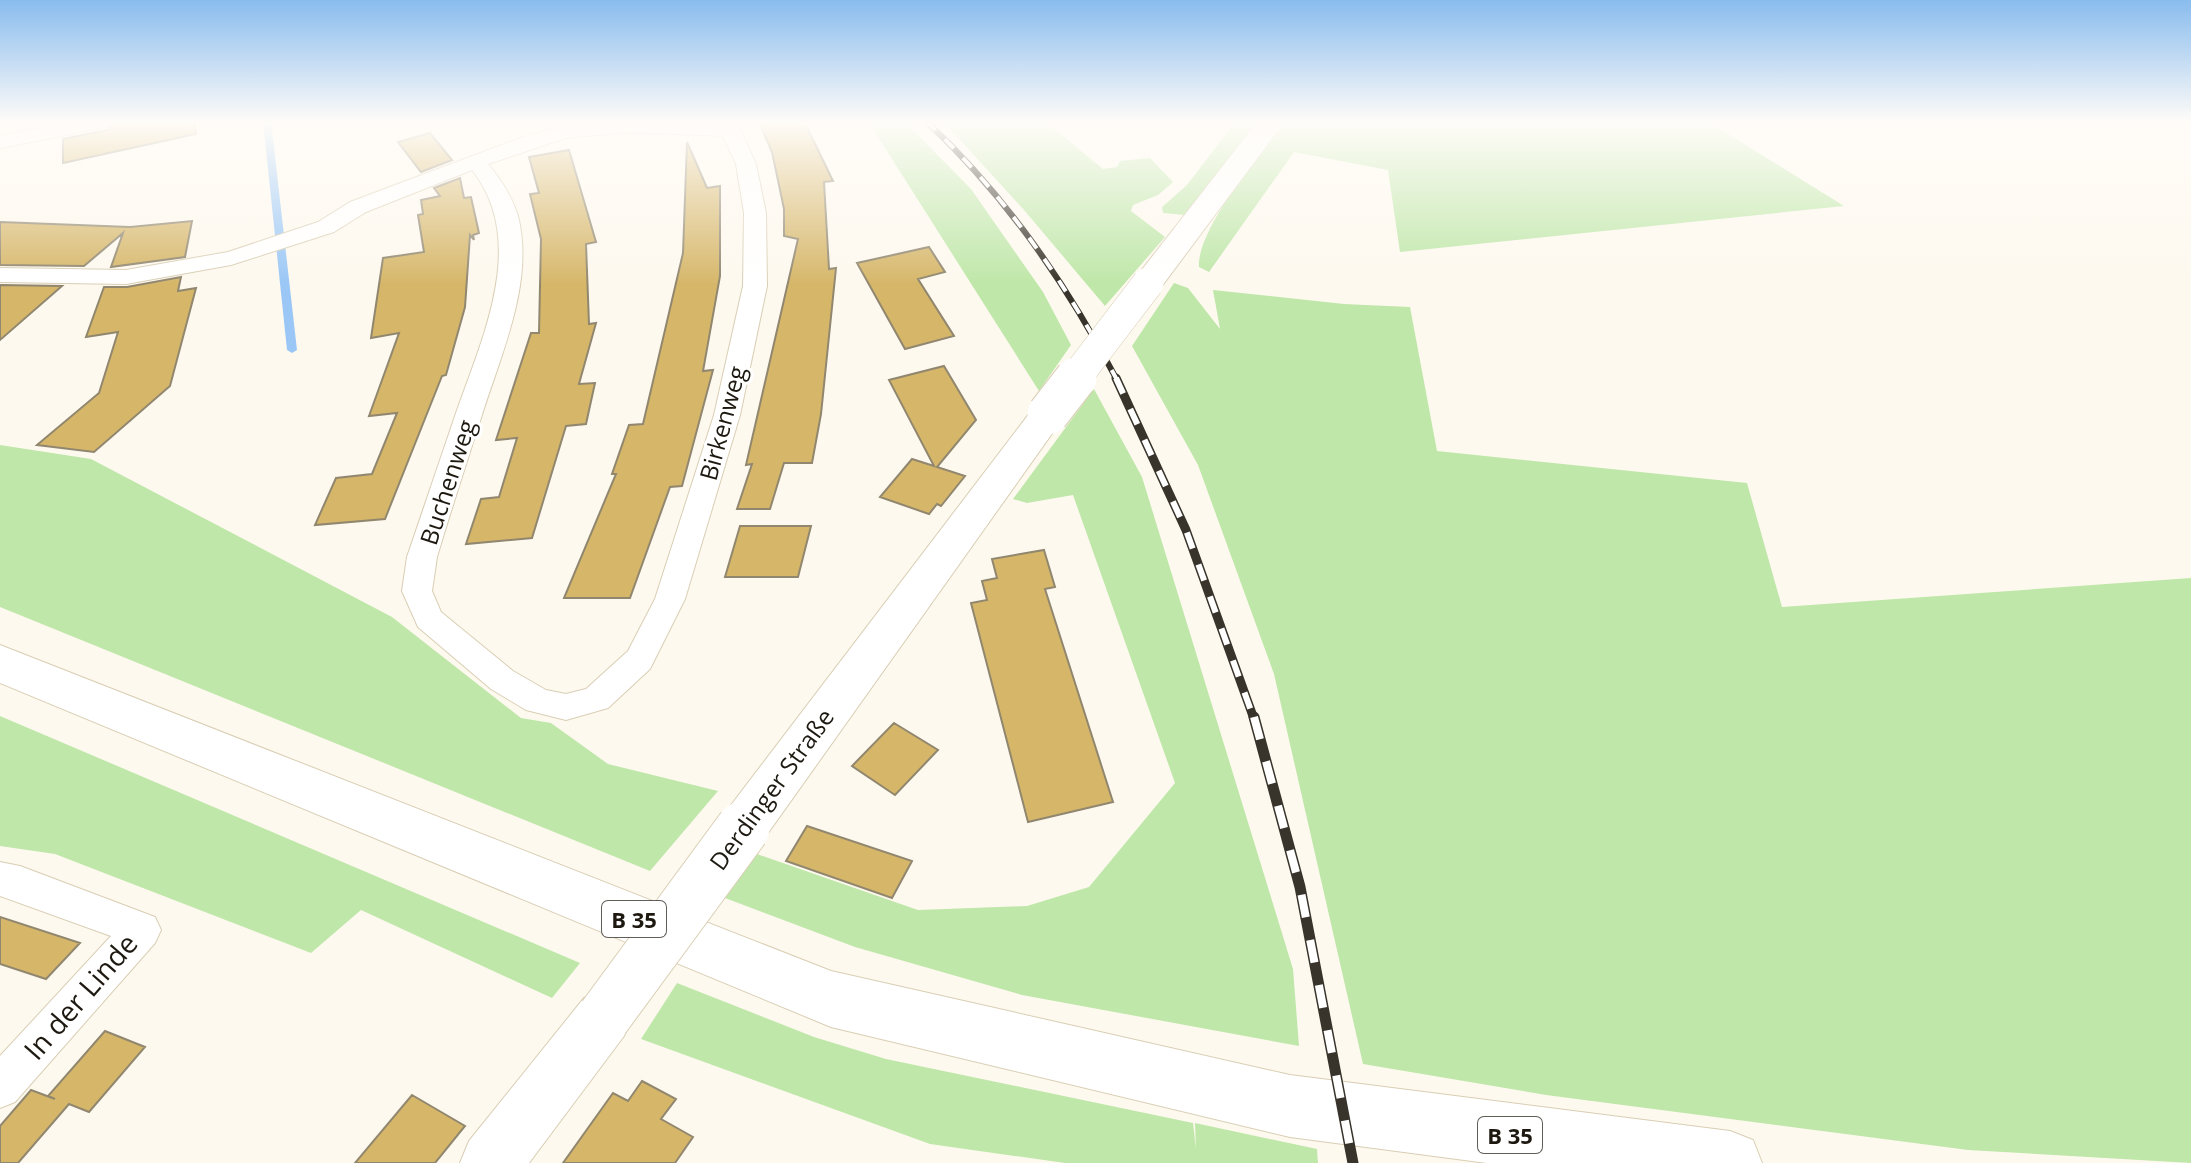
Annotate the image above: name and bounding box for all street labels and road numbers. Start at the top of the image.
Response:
street label: Birkenweg [691,362,753,484]
street label: Buchenweg [411,415,483,549]
street label: Derdinger Straße [701,702,841,876]
road number: B 35 [602,901,666,937]
street label: In der Linde [15,925,145,1067]
road number: B 35 [1478,1117,1542,1153]

